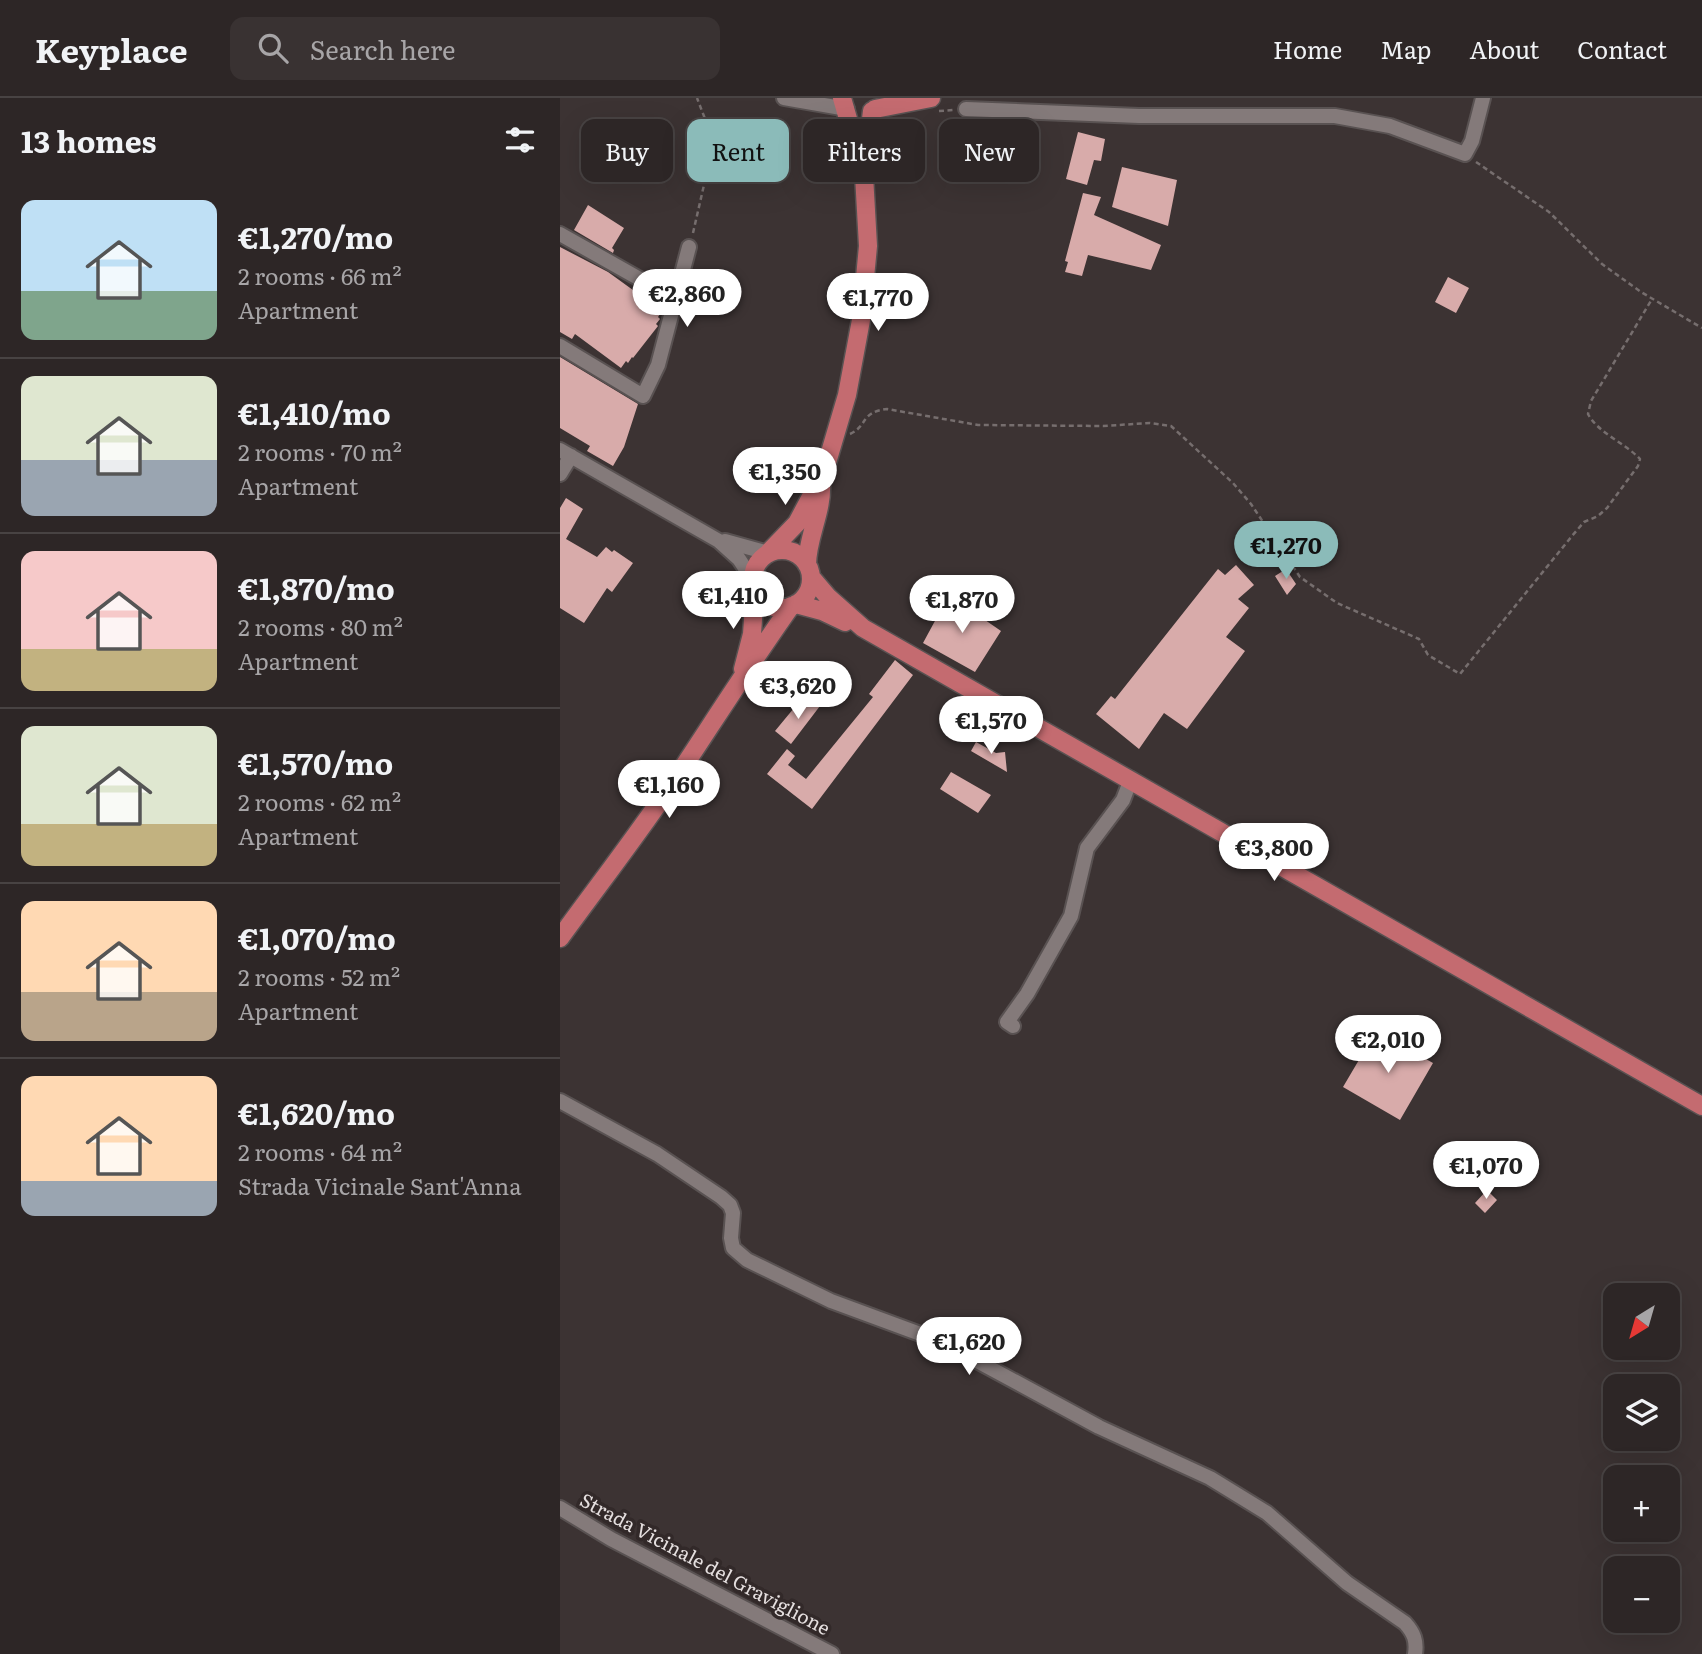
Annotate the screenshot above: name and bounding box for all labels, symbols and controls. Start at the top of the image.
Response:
search box [230,17,720,80]
text: Keyplace [35,24,188,73]
icon: search [254,29,292,67]
text: Search here [310,29,456,68]
text: Home [1273,31,1342,66]
text: Map [1380,31,1431,66]
text: About [1469,31,1539,66]
text: Contact [1577,31,1667,66]
text: 13 homes [21,118,157,162]
chip: Buy [581,119,673,182]
chip: Rent [687,119,789,182]
chip: Filters [803,119,925,182]
chip: New [939,119,1039,182]
icon: filters [501,121,539,159]
text: €1,270/mo [238,214,393,258]
icon: home [77,228,161,312]
text: 2 rooms · 66 m² [238,258,402,292]
pin: €2,860 [630,270,744,329]
pin: €1,770 [821,274,935,333]
text: €2,860 [648,275,726,309]
text: €1,770 [843,279,913,313]
text: Apartment [238,292,358,326]
text: €1,410/mo [238,390,391,434]
icon: home [77,404,161,488]
text: 2 rooms · 70 m² [238,434,402,468]
pin: €1,350 [728,448,842,507]
text: €1,350 [749,453,821,487]
text: Apartment [238,468,358,502]
pin: €1,270 [1229,522,1343,581]
text: €1,270 [1250,527,1322,561]
text: €1,870/mo [238,565,395,609]
pin: €1,410 [676,572,790,631]
pin: €1,870 [905,575,1019,635]
text: €1,410 [698,577,768,611]
icon: home [77,579,161,663]
text: €1,870 [926,581,998,615]
text: 2 rooms · 80 m² [238,609,403,643]
text: Apartment [238,643,358,677]
pin: €3,620 [741,662,855,721]
text: €3,620 [760,667,836,701]
pin: €1,570 [934,696,1048,756]
text: €1,570 [955,702,1027,736]
text: €1,570/mo [238,740,393,784]
icon: home [77,754,161,838]
pin: €1,160 [612,760,726,820]
text: €1,160 [634,766,704,800]
text: 2 rooms · 62 m² [238,784,401,818]
text: Apartment [238,818,358,852]
pin: €3,800 [1217,824,1331,883]
text: €3,800 [1235,829,1313,863]
text: €1,070/mo [238,915,396,959]
icon: home [77,929,161,1013]
text: 2 rooms · 52 m² [238,959,400,993]
text: Apartment [238,993,358,1027]
pin: €2,010 [1331,1016,1445,1075]
text: €2,010 [1351,1021,1425,1055]
text: €1,620/mo [238,1090,395,1134]
icon: home [77,1104,161,1188]
text: 2 rooms · 64 m² [238,1134,402,1168]
pin: €1,070 [1429,1142,1543,1201]
text: €1,070 [1449,1147,1523,1181]
text: Strada Vicinale Sant'Anna [238,1168,522,1202]
north arrow [1603,1283,1680,1360]
map controls [1603,1283,1680,1633]
pin: €1,620 [912,1318,1026,1377]
text: €1,620 [933,1323,1005,1357]
button: layers [1603,1374,1680,1451]
button: + [1603,1465,1680,1542]
street label: Strada Vicinale del Graviglione [575,1485,836,1641]
button: − [1603,1556,1680,1633]

